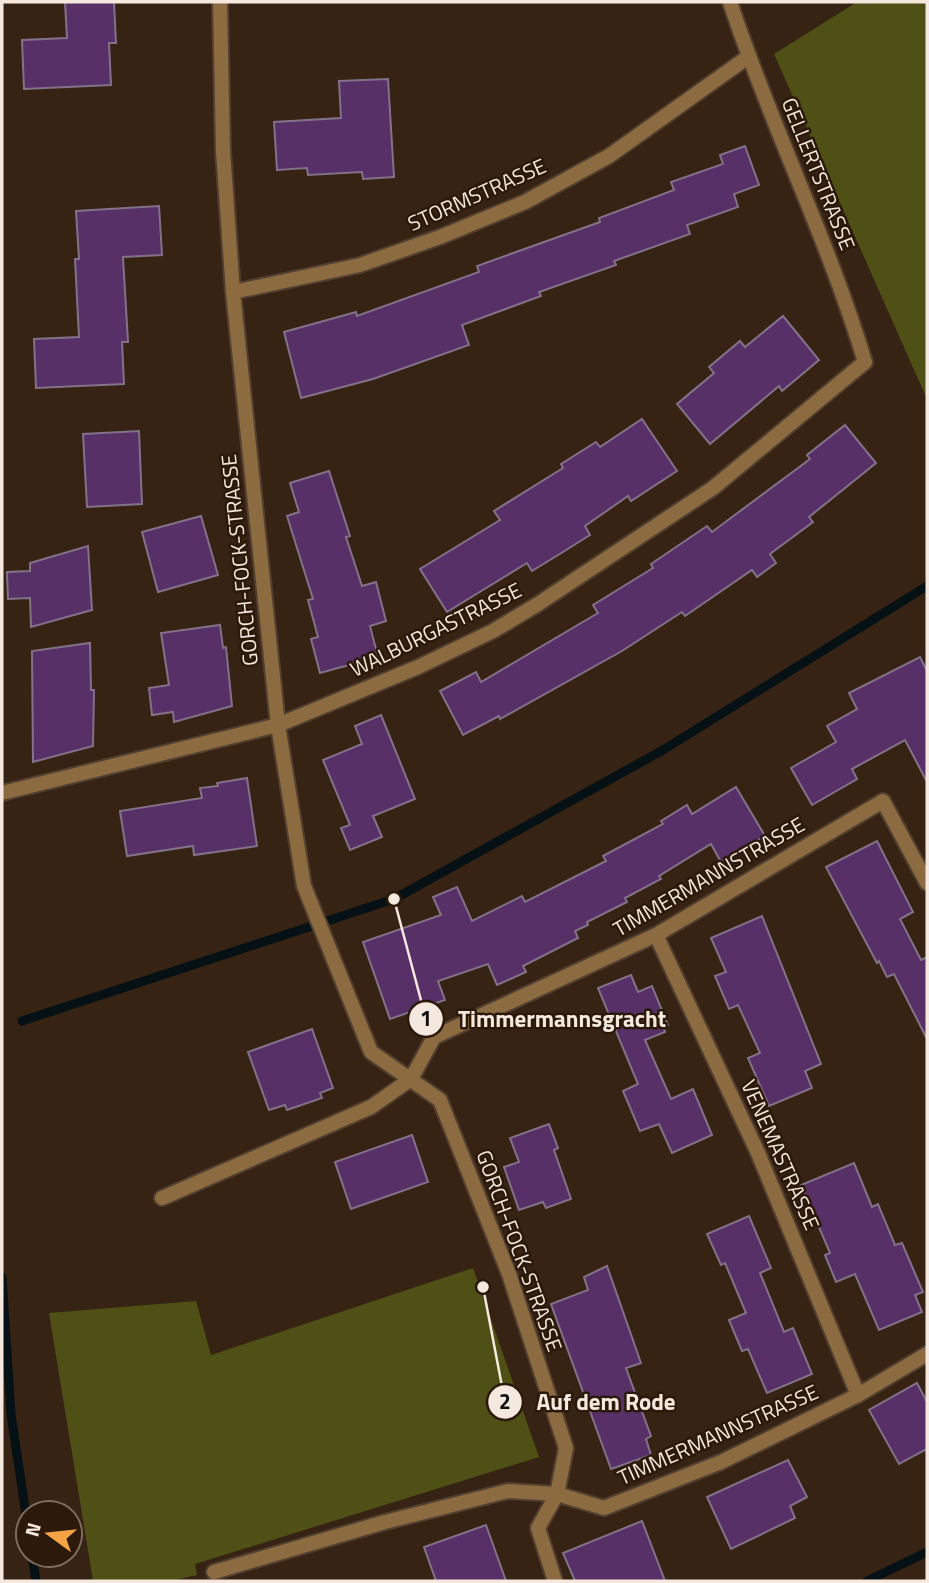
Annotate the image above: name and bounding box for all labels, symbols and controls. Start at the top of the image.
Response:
street label: GELLERTSTRASSE [774,93,864,255]
street label: STORMSTRASSE [402,149,551,239]
street label: GORCH-FOCK-STRASSE [212,453,266,667]
street label: WALBURGASTRASSE [344,574,527,685]
street label: TIMMERMANNSTRASSE [607,808,810,944]
callout: Timmermannsgracht [408,997,680,1041]
text: Timmermannsgracht [458,1001,666,1036]
text: 1 [420,1002,432,1034]
street label: VENEMASTRASSE [733,1074,828,1235]
street label: GORCH-FOCK-STRASSE [469,1145,571,1356]
street label: TIMMERMANNSTRASSE [612,1375,823,1493]
callout: Auf dem Rode [487,1380,689,1424]
text: Auf dem Rode [536,1384,676,1419]
text: 2 [499,1385,511,1417]
north arrow [14,1499,84,1569]
text: N [16,1519,48,1540]

